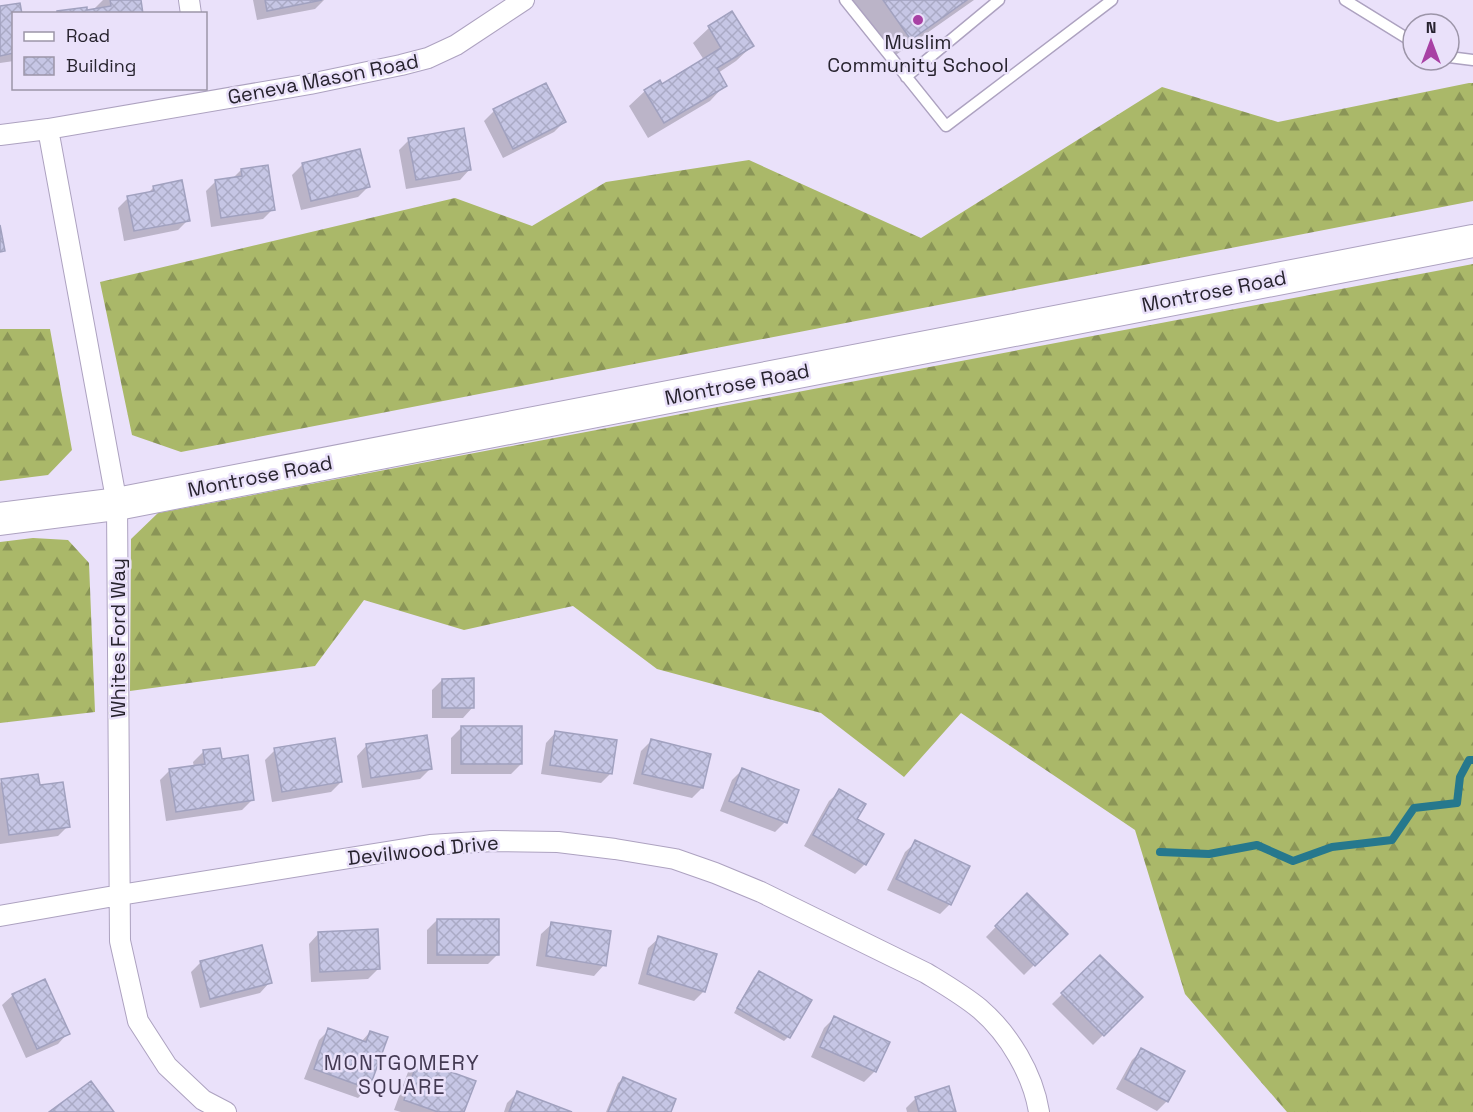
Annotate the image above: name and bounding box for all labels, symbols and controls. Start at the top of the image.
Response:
legend [12,12,207,90]
north arrow [1401,12,1461,72]
marker: Muslim Community School [911,13,925,27]
text: N [1426,17,1436,38]
text: Road [66,24,110,47]
place label: Muslim Community School [827,29,1009,78]
street label: Geneva Mason Road [225,48,421,110]
text: Building [66,54,136,77]
street label: Montrose Road [1139,264,1289,318]
street label: Montrose Road [662,357,812,411]
street label: Montrose Road [185,449,335,503]
street label: Whites Ford Way [105,558,131,718]
street label: Devilwood Drive [346,829,500,871]
district label: MONTGOMERY SQUARE [324,1049,480,1100]

